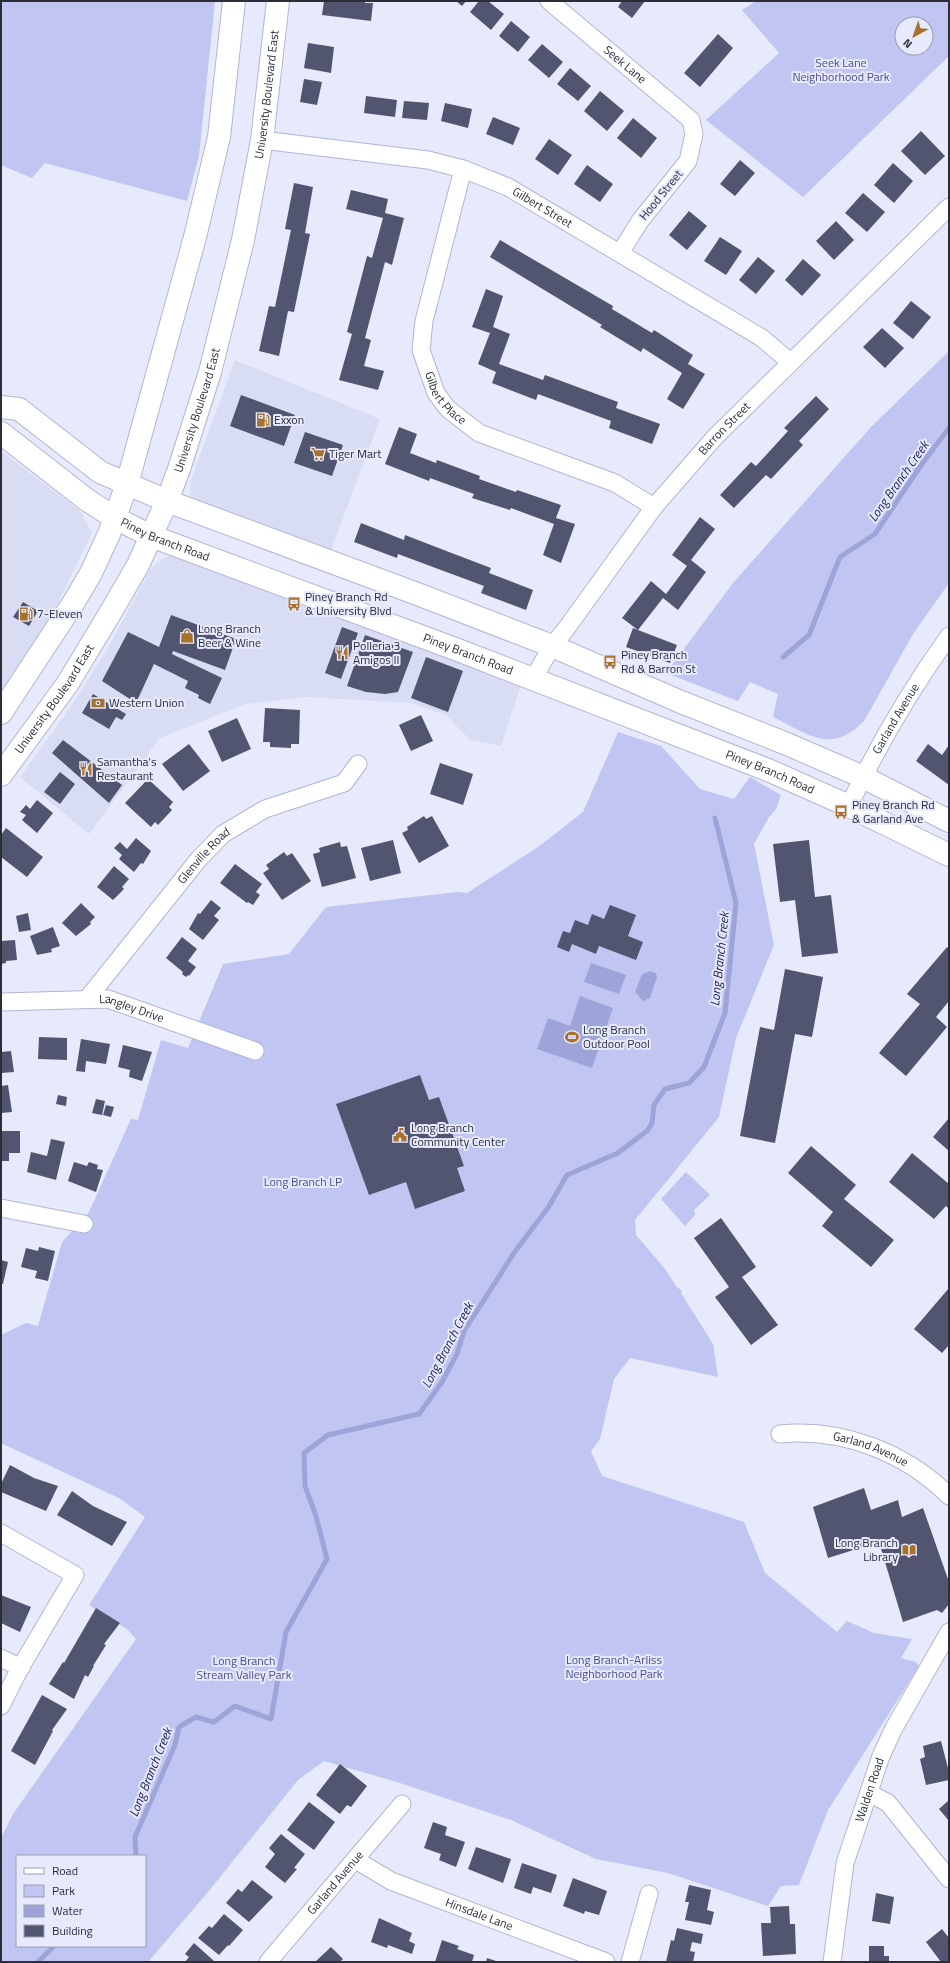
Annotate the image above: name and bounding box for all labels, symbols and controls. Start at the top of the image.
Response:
north arrow [894,16,934,56]
street label: University Boulevard East [249,28,284,160]
text: N [900,35,916,52]
street label: Seek Lane [599,40,651,88]
park label: Seek Lane Neighborhood Park [792,53,890,86]
street label: Hood Street [634,165,688,224]
street label: Gilbert Street [509,182,577,233]
street label: University Boulevard East [168,345,225,475]
street label: Gilbert Place [420,369,471,429]
street label: Barron Street [693,397,755,459]
place label: Exxon [274,410,304,429]
fuel station icon: Exxon [255,412,271,428]
water label: Long Branch Creek [863,435,935,525]
place label: Tiger Mart [329,444,382,463]
supermarket icon: Tiger Mart [310,446,326,462]
street label: Piney Branch Road [117,512,213,566]
place label: Piney Branch Rd & University Blvd [305,587,392,620]
bus stop icon: Piney Branch Rd & University Blvd [286,596,302,612]
place label: 7-Eleven [37,604,83,623]
fuel station icon: 7-Eleven [18,606,34,622]
place label: Long Branch Beer & Wine [198,619,261,652]
shop icon: Long Branch Beer & Wine [179,628,195,644]
street label: Piney Branch Road [421,628,516,679]
place label: Polleria 3 Amigos II [353,636,400,669]
street label: University Boulevard East [10,639,99,758]
restaurant icon: Polleria 3 Amigos II [334,645,350,661]
place label: Piney Branch Rd & Barron St [621,645,697,678]
bus stop icon: Piney Branch Rd & Barron St [602,654,618,670]
street label: Garland Avenue [867,679,924,757]
place label: Western Union [109,693,184,712]
bank icon: Western Union [90,695,106,711]
street label: Piney Branch Road [723,744,818,799]
place label: Samantha's Restaurant [97,752,157,785]
restaurant icon: Samantha's Restaurant [78,761,94,777]
place label: Piney Branch Rd & Garland Ave [852,795,935,828]
bus stop icon: Piney Branch Rd & Garland Ave [833,804,849,820]
street label: Glenville Road [172,822,233,888]
water label: Long Branch Creek [704,909,734,1007]
street label: Langley Drive [99,989,167,1027]
place label: Long Branch Outdoor Pool [583,1020,650,1053]
sports icon: Long Branch Outdoor Pool [564,1029,580,1045]
place label: Long Branch Community Center [411,1118,505,1151]
public building icon: Long Branch Community Center [392,1127,408,1143]
park label: Long Branch LP [264,1172,342,1191]
water label: Long Branch Creek [416,1297,479,1391]
street label: Garland Avenue [831,1426,912,1471]
place label: Long Branch Library [835,1533,898,1566]
library icon: Long Branch Library [901,1542,917,1558]
park label: Long Branch-Arliss Neighborhood Park [565,1650,663,1683]
park label: Long Branch Stream Valley Park [197,1651,292,1684]
water label: Long Branch Creek [123,1722,178,1820]
street label: Walden Road [849,1755,889,1824]
street label: Garland Avenue [302,1846,368,1919]
legend [16,1855,146,1947]
text: Road [52,1861,78,1880]
text: Park [52,1881,75,1900]
street label: Hinsdale Lane [443,1892,516,1935]
text: Water [52,1901,83,1920]
text: Building [52,1921,93,1940]

